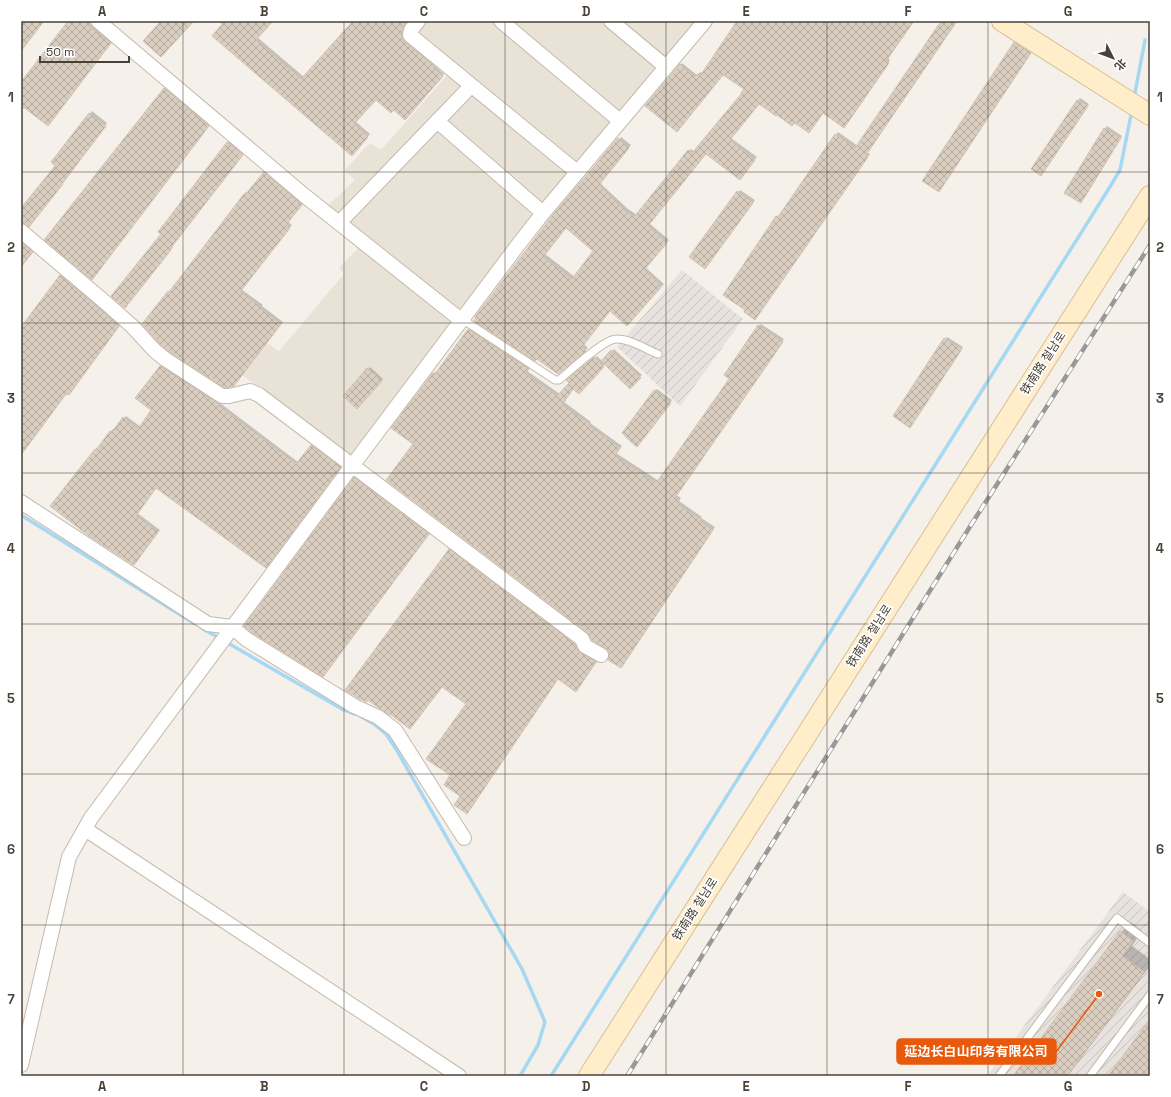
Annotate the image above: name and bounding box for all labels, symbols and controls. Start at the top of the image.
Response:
text: A [98,3,107,20]
text: B [260,3,269,20]
text: C [420,3,428,20]
text: D [582,3,591,20]
text: E [742,3,750,20]
text: F [905,3,912,20]
text: G [1064,3,1072,20]
scale bar [40,38,129,64]
north arrow [1093,38,1133,78]
text: 50 m [46,44,74,60]
text: 北 [1112,56,1129,73]
text: 1 [8,89,14,106]
text: 1 [1157,89,1163,106]
text: 2 [7,239,15,256]
text: 2 [1156,239,1164,256]
street label: 铁南路 철남로 [1017,328,1069,398]
text: 3 [7,390,15,407]
text: 3 [1156,390,1164,407]
text: 4 [7,540,15,557]
text: 4 [1156,540,1164,557]
street label: 铁南路 철남로 [843,601,895,671]
text: 5 [7,690,15,707]
text: 5 [1156,690,1164,707]
text: 6 [7,841,15,858]
text: 6 [1156,841,1164,858]
street label: 铁南路 철남로 [669,874,721,944]
text: 7 [7,991,15,1008]
text: 7 [1156,991,1164,1008]
callout: 延边长白山印务有限公司 [897,1039,1056,1064]
text: 延边长白山印务有限公司 [904,1043,1048,1060]
text: A [98,1078,107,1095]
text: B [260,1078,269,1095]
text: C [420,1078,428,1095]
text: D [582,1078,591,1095]
text: E [742,1078,750,1095]
text: F [905,1078,912,1095]
text: G [1064,1078,1072,1095]

